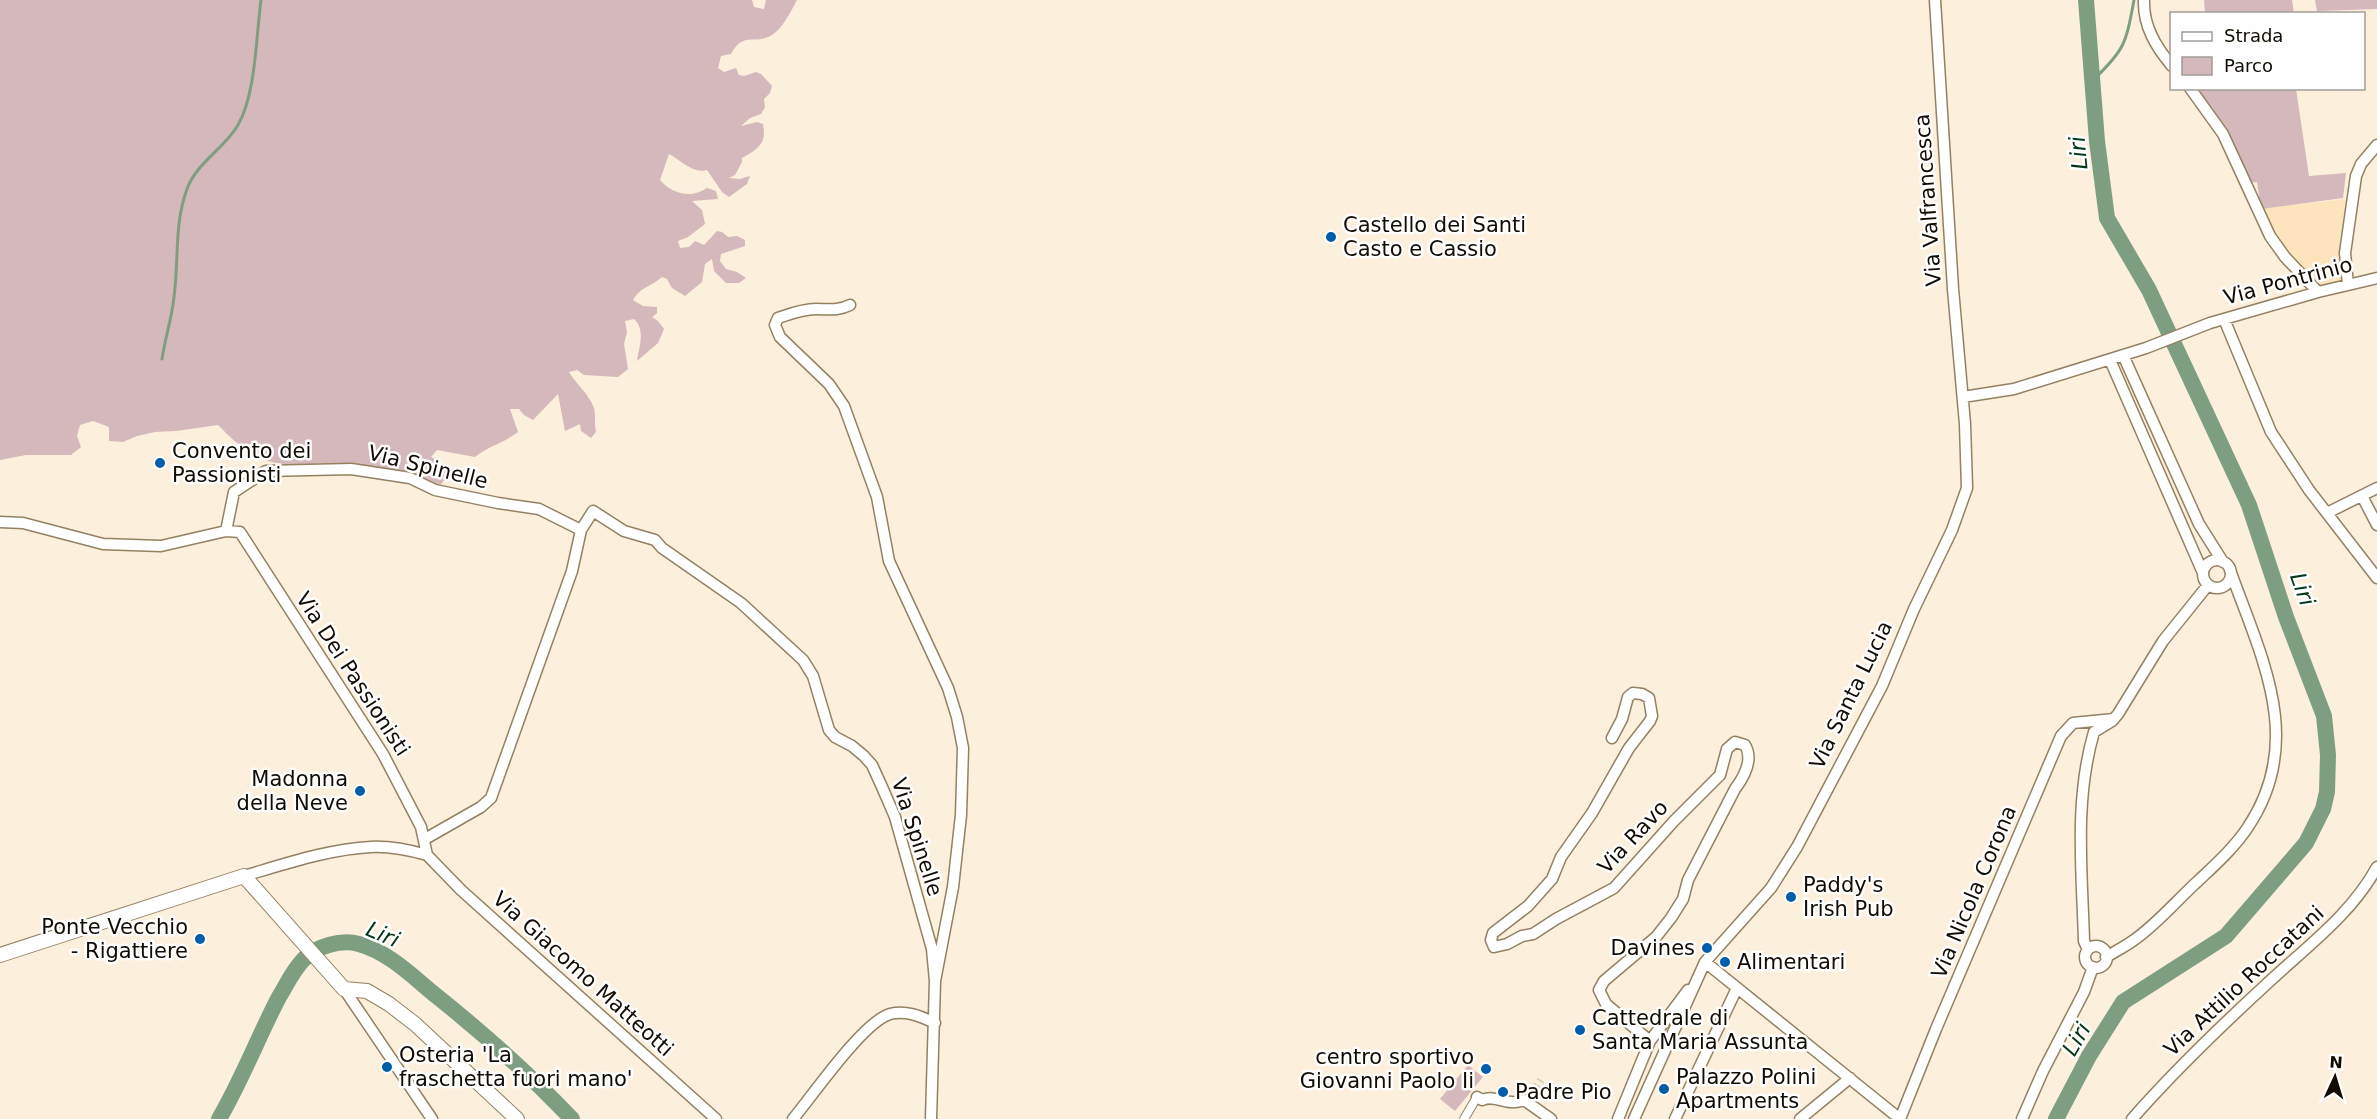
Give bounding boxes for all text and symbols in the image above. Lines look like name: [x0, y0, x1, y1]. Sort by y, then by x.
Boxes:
legend: [2170, 12, 2365, 90]
text: Strada: [2224, 25, 2283, 46]
text: Parco: [2224, 55, 2273, 76]
street label: Via Valfrancesca: [1910, 113, 1946, 287]
water label: Liri: [2065, 135, 2092, 171]
place label: Castello dei Santi Casto e Cassio: [1343, 213, 1526, 261]
marker: Castello dei Santi Casto e Cassio: [1324, 230, 1338, 244]
street label: Via Pontrinio: [2221, 252, 2355, 310]
place label: Convento dei Passionisti: [172, 439, 311, 487]
street label: Via Spinelle: [366, 441, 490, 493]
marker: Convento dei Passionisti: [153, 456, 167, 470]
water label: Liri: [2285, 569, 2320, 609]
street label: Via Dei Passionisti: [291, 588, 415, 760]
street label: Via Santa Lucia: [1805, 617, 1897, 773]
place label: Madonna della Neve: [237, 767, 348, 815]
street label: Via Spinelle: [887, 775, 947, 899]
marker: Madonna della Neve: [353, 784, 367, 798]
street label: Via Ravo: [1593, 795, 1673, 879]
street label: Via Nicola Corona: [1927, 802, 2021, 982]
place label: Paddy's Irish Pub: [1803, 873, 1894, 921]
street label: Via Giacomo Matteotti: [488, 887, 678, 1061]
marker: Paddy's Irish Pub: [1784, 890, 1798, 904]
street label: Via Attilio Roccatani: [2159, 901, 2329, 1061]
place label: Ponte Vecchio - Rigattiere: [41, 915, 188, 963]
water label: Liri: [362, 916, 403, 953]
marker: Ponte Vecchio - Rigattiere: [193, 932, 207, 946]
place label: Davines: [1611, 936, 1695, 960]
marker: Davines: [1700, 941, 1714, 955]
place label: Alimentari: [1737, 950, 1845, 974]
marker: Alimentari: [1718, 955, 1732, 969]
place label: Cattedrale di Santa Maria Assunta: [1592, 1006, 1808, 1054]
water label: Liri: [2057, 1018, 2096, 1060]
marker: Cattedrale di Santa Maria Assunta: [1573, 1023, 1587, 1037]
place label: Osteria 'La fraschetta fuori mano': [399, 1043, 633, 1091]
place label: centro sportivo Giovanni Paolo Ii: [1300, 1045, 1474, 1093]
north arrow: [2305, 1047, 2365, 1107]
text: N: [2329, 1053, 2343, 1072]
marker: Osteria 'La fraschetta fuori mano': [380, 1060, 394, 1074]
marker: centro sportivo Giovanni Paolo Ii: [1479, 1062, 1493, 1076]
place label: Palazzo Polini Apartments: [1676, 1065, 1816, 1113]
place label: Padre Pio: [1515, 1080, 1612, 1104]
marker: Palazzo Polini Apartments: [1657, 1082, 1671, 1096]
marker: Padre Pio: [1496, 1085, 1510, 1099]

